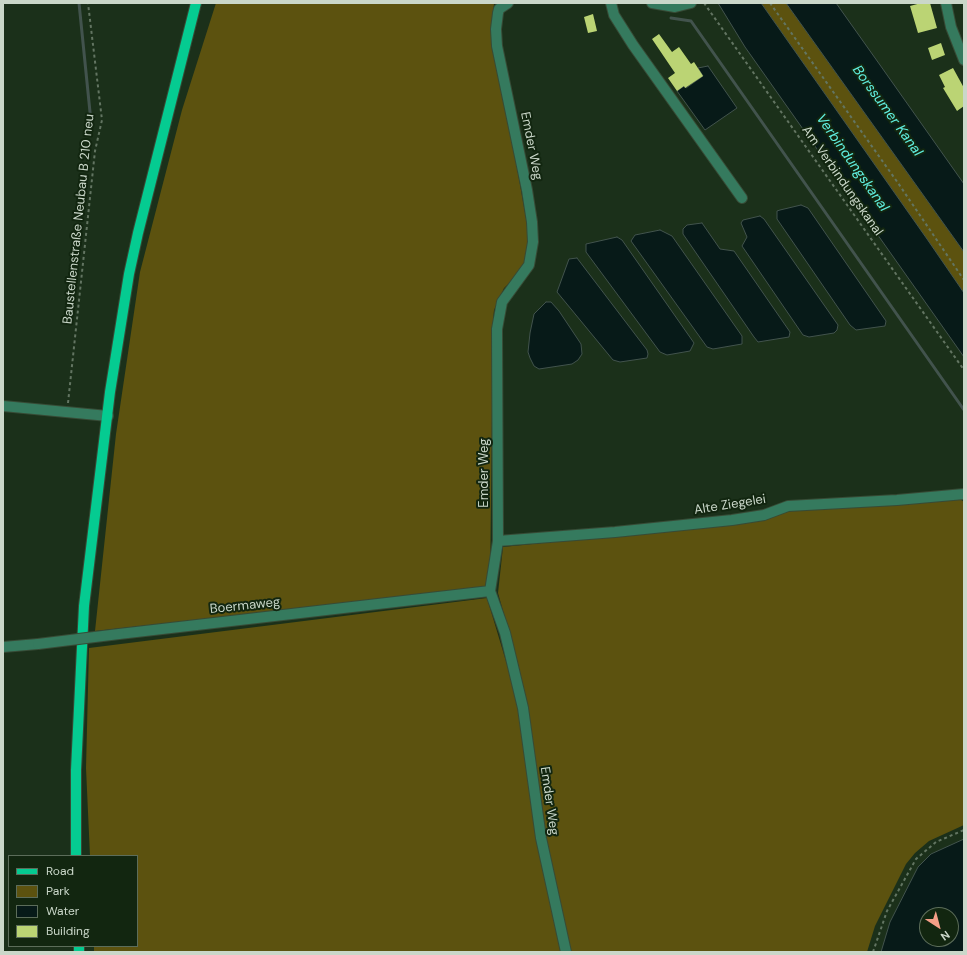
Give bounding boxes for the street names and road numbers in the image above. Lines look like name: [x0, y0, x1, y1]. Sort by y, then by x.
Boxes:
street label: Emder Weg: [517, 111, 545, 181]
street label: Baustellenstraße Neubau B 210 neu: [60, 113, 98, 325]
street label: Am Verbindungskanal: [798, 123, 886, 239]
street label: Emder Weg: [477, 438, 493, 508]
street label: Alte Ziegelei: [693, 492, 767, 518]
street label: Boermaweg: [209, 595, 281, 617]
street label: Emder Weg: [536, 766, 562, 836]

